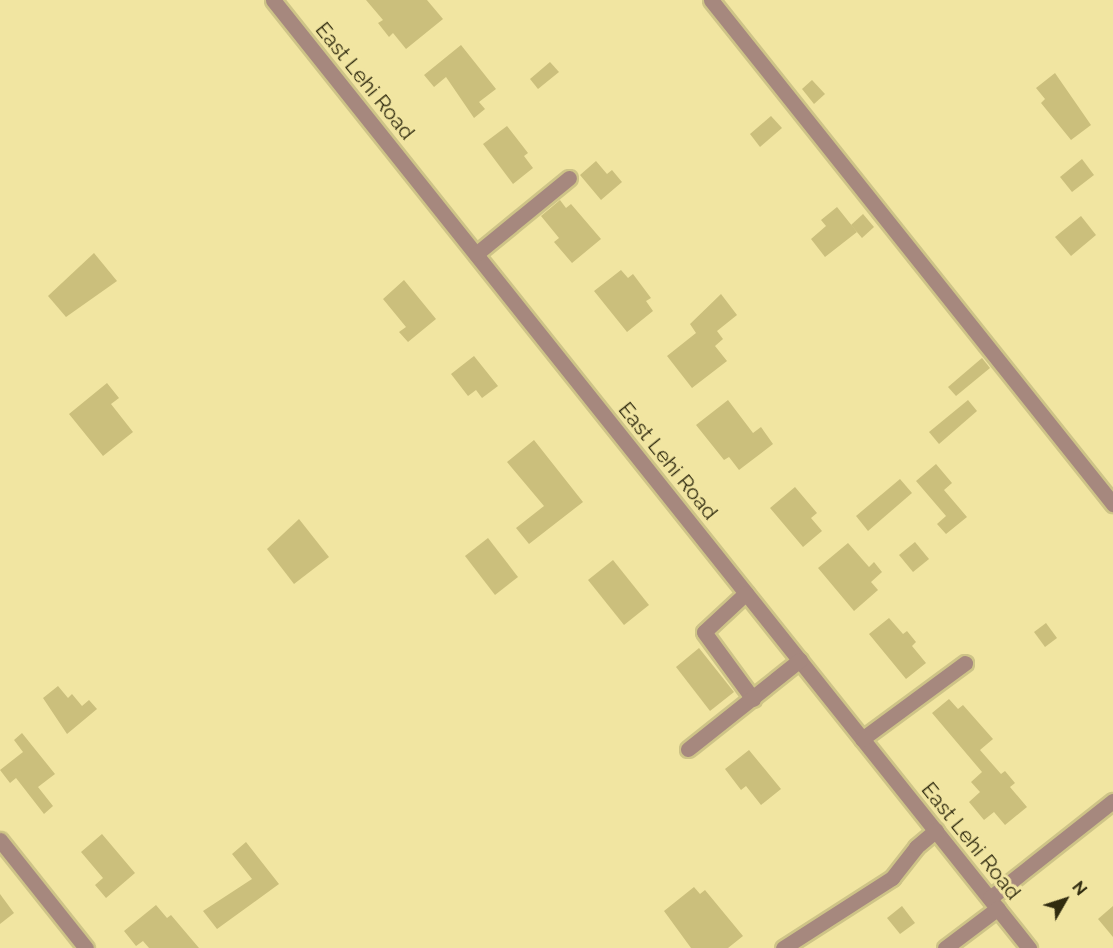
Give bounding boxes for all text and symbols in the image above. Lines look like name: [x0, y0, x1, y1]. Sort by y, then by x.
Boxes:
street label: East Lehi Road: [310, 17, 420, 145]
street label: East Lehi Road: [613, 397, 723, 525]
street label: East Lehi Road: [916, 777, 1026, 905]
north arrow: [1035, 870, 1095, 930]
text: N: [1068, 878, 1091, 899]

